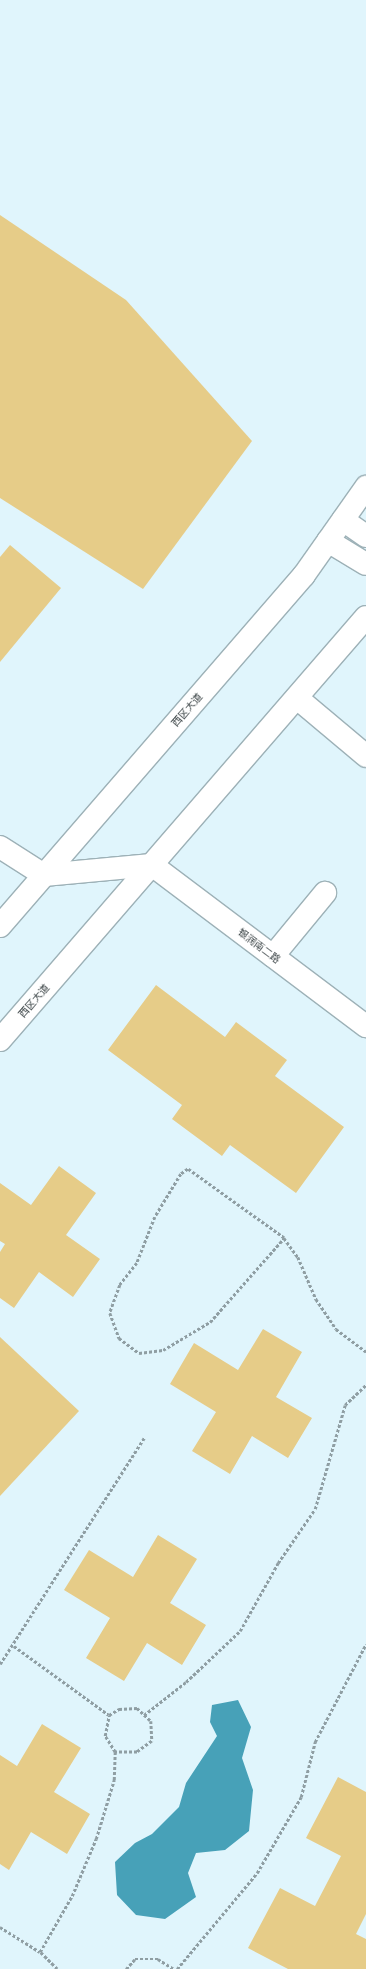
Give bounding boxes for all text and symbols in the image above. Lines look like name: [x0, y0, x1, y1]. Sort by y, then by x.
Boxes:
street label: 西区大道: [169, 691, 205, 729]
street label: 银润南二路: [235, 926, 283, 966]
street label: 西区大道: [16, 982, 52, 1020]

